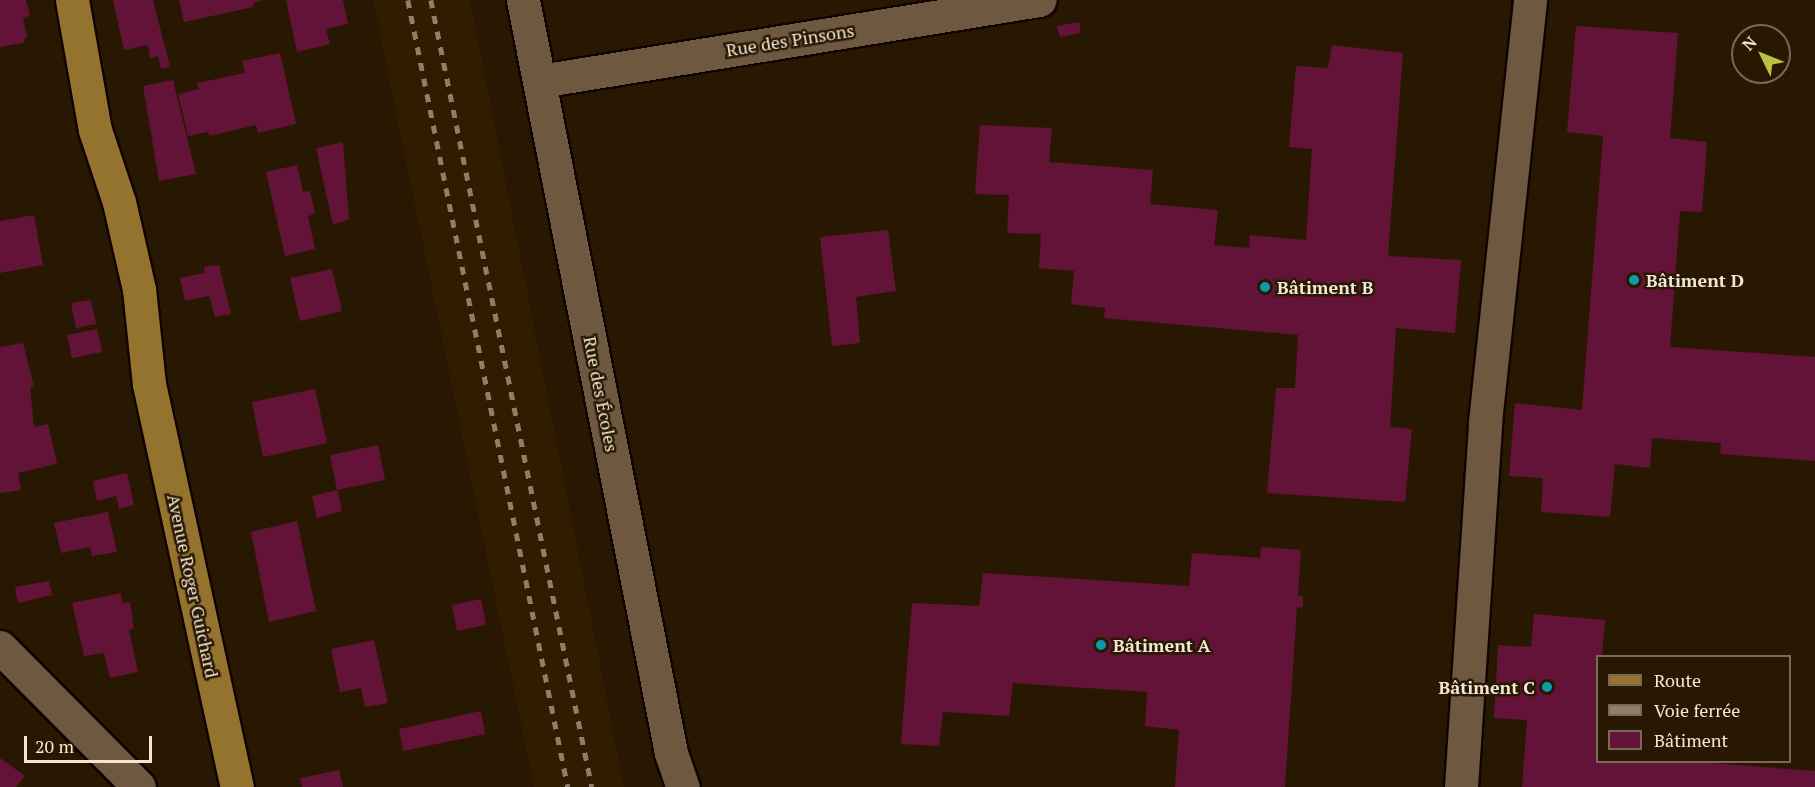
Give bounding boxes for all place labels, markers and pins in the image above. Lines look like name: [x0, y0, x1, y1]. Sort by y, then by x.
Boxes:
place label: Bâtiment D: [1646, 269, 1744, 291]
marker: Bâtiment D: [1627, 273, 1641, 287]
place label: Bâtiment B: [1277, 276, 1373, 298]
marker: Bâtiment B: [1258, 280, 1272, 294]
place label: Bâtiment A: [1113, 634, 1211, 656]
marker: Bâtiment A: [1094, 638, 1108, 652]
place label: Bâtiment C: [1438, 676, 1535, 698]
marker: Bâtiment C: [1540, 680, 1554, 694]

